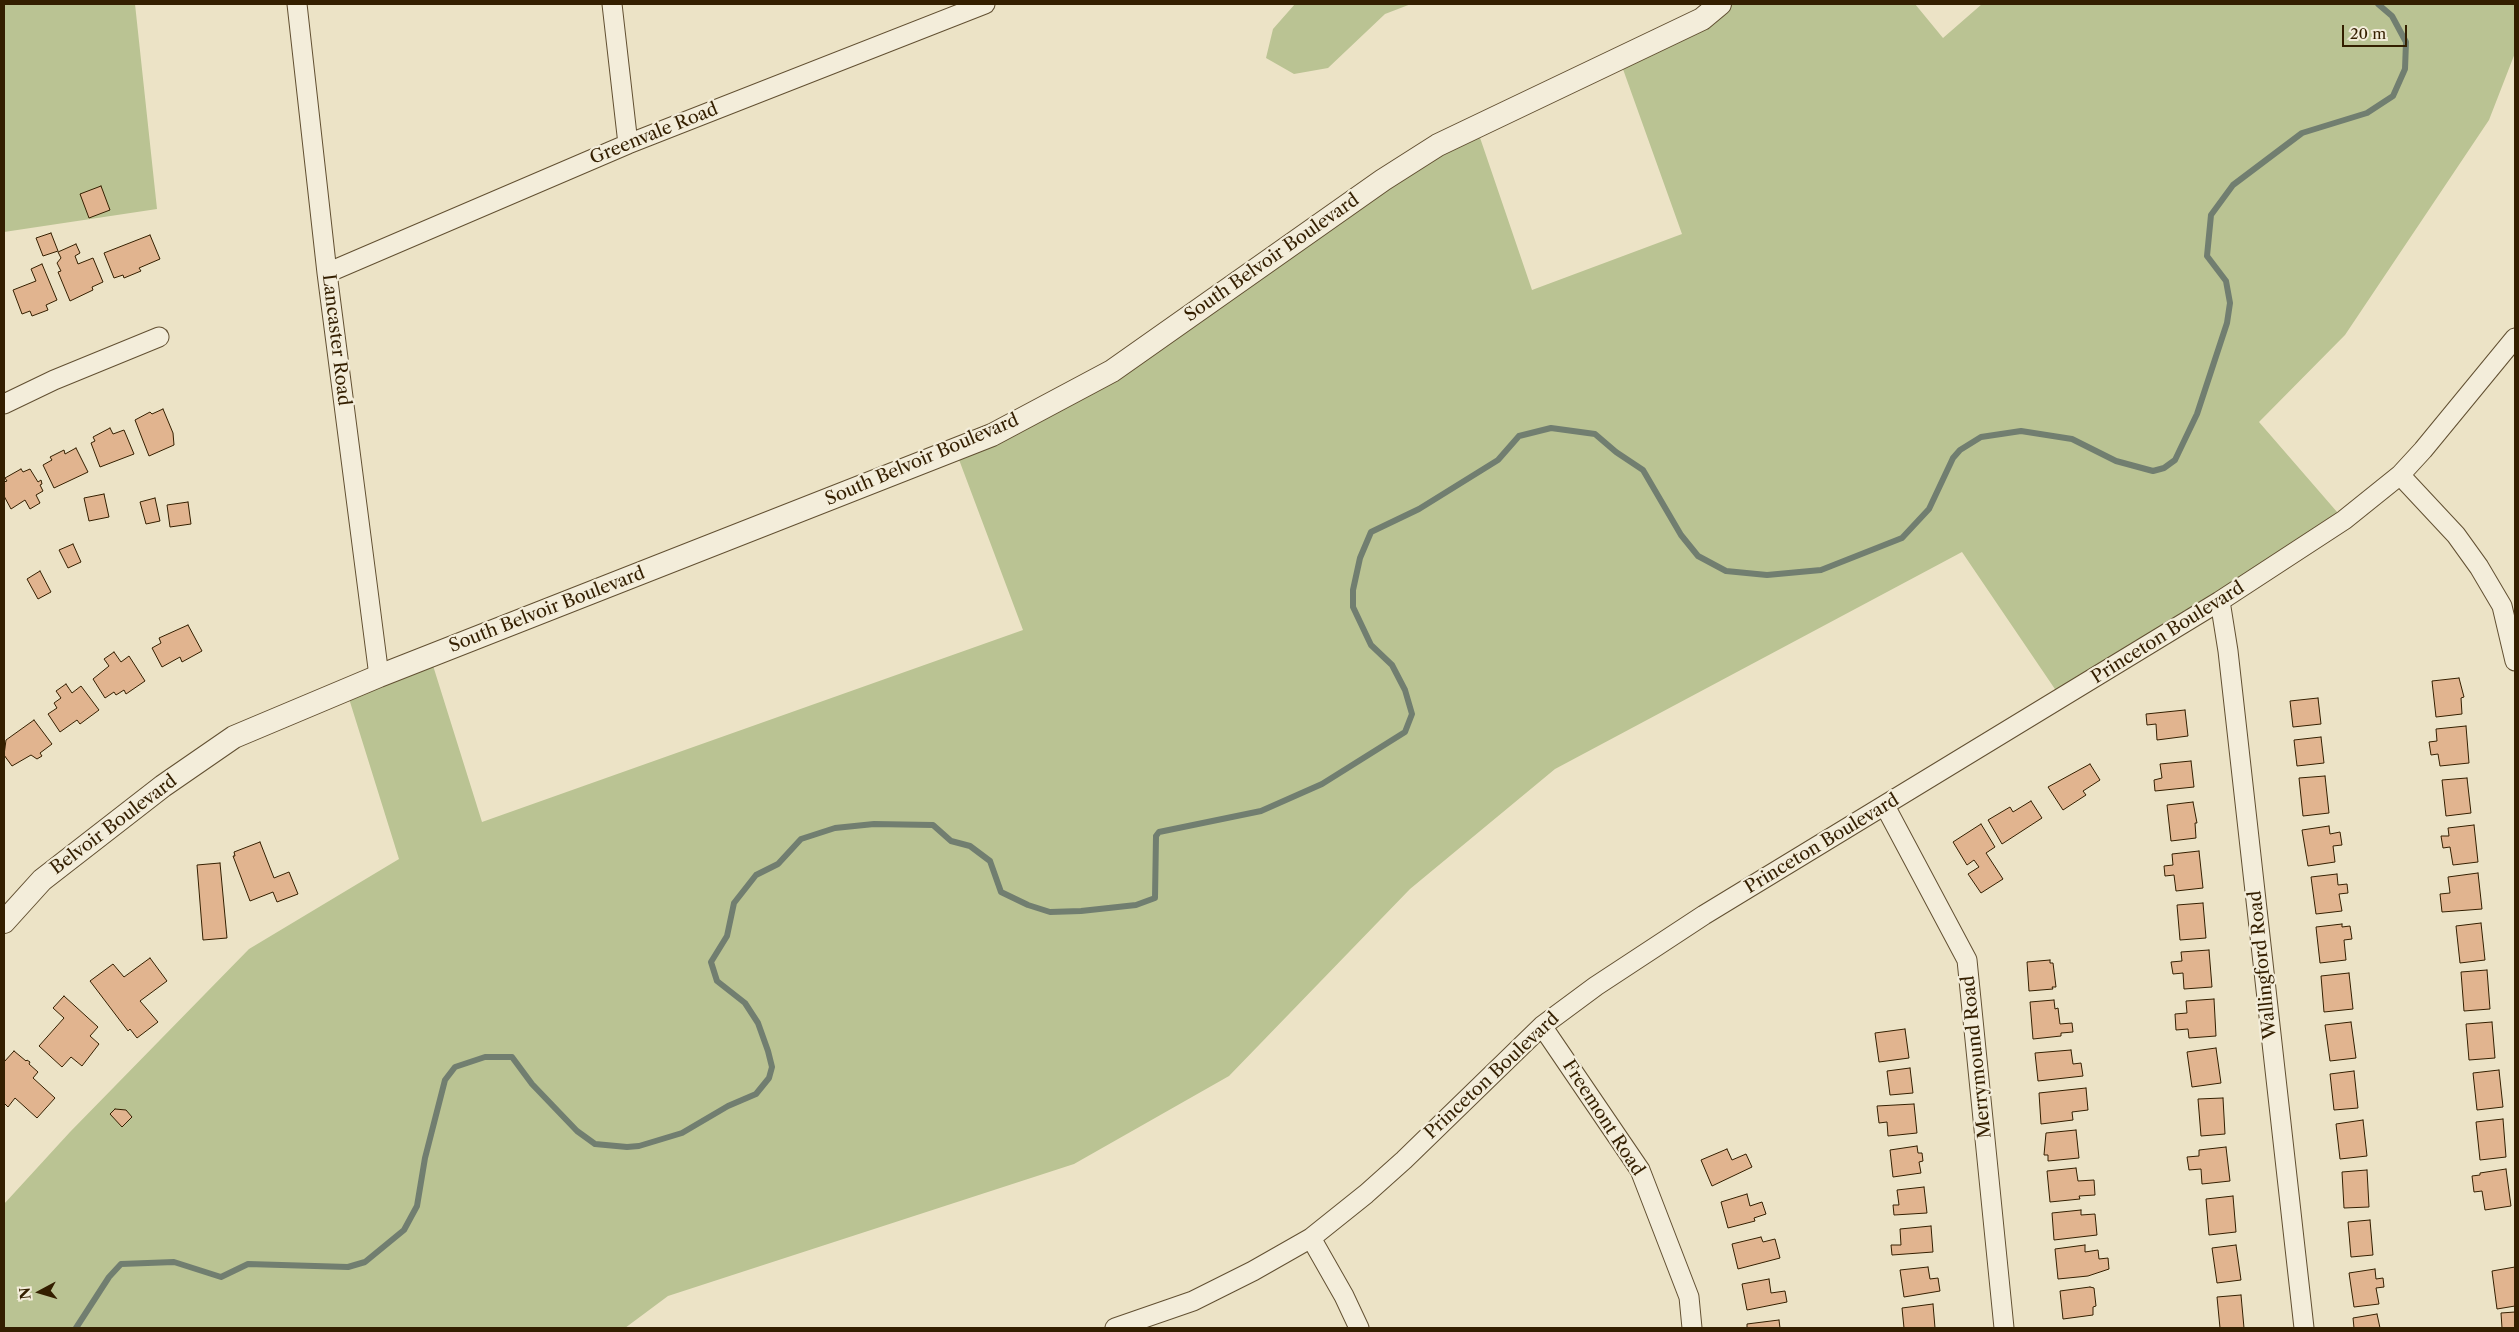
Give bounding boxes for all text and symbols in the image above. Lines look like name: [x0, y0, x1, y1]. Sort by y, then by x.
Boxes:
scale bar: [2344, 15, 2409, 47]
text: 20 m: [2350, 24, 2386, 43]
street label: Greenvale Road: [587, 98, 721, 170]
street label: South Belvoir Boulevard: [1181, 189, 1363, 327]
street label: Lancaster Road: [317, 273, 355, 407]
street label: South Belvoir Boulevard: [822, 409, 1022, 511]
street label: South Belvoir Boulevard: [446, 563, 648, 657]
street label: Princeton Boulevard: [2088, 577, 2248, 689]
street label: Belvoir Boulevard: [46, 770, 182, 880]
street label: Princeton Boulevard: [1741, 789, 1903, 899]
street label: Wallingford Road: [2244, 890, 2282, 1040]
street label: Merrymound Road: [1958, 975, 1996, 1139]
street label: Princeton Boulevard: [1420, 1008, 1564, 1144]
street label: Freemont Road: [1557, 1056, 1649, 1180]
north arrow: [15, 1267, 65, 1317]
text: N: [15, 1287, 35, 1301]

